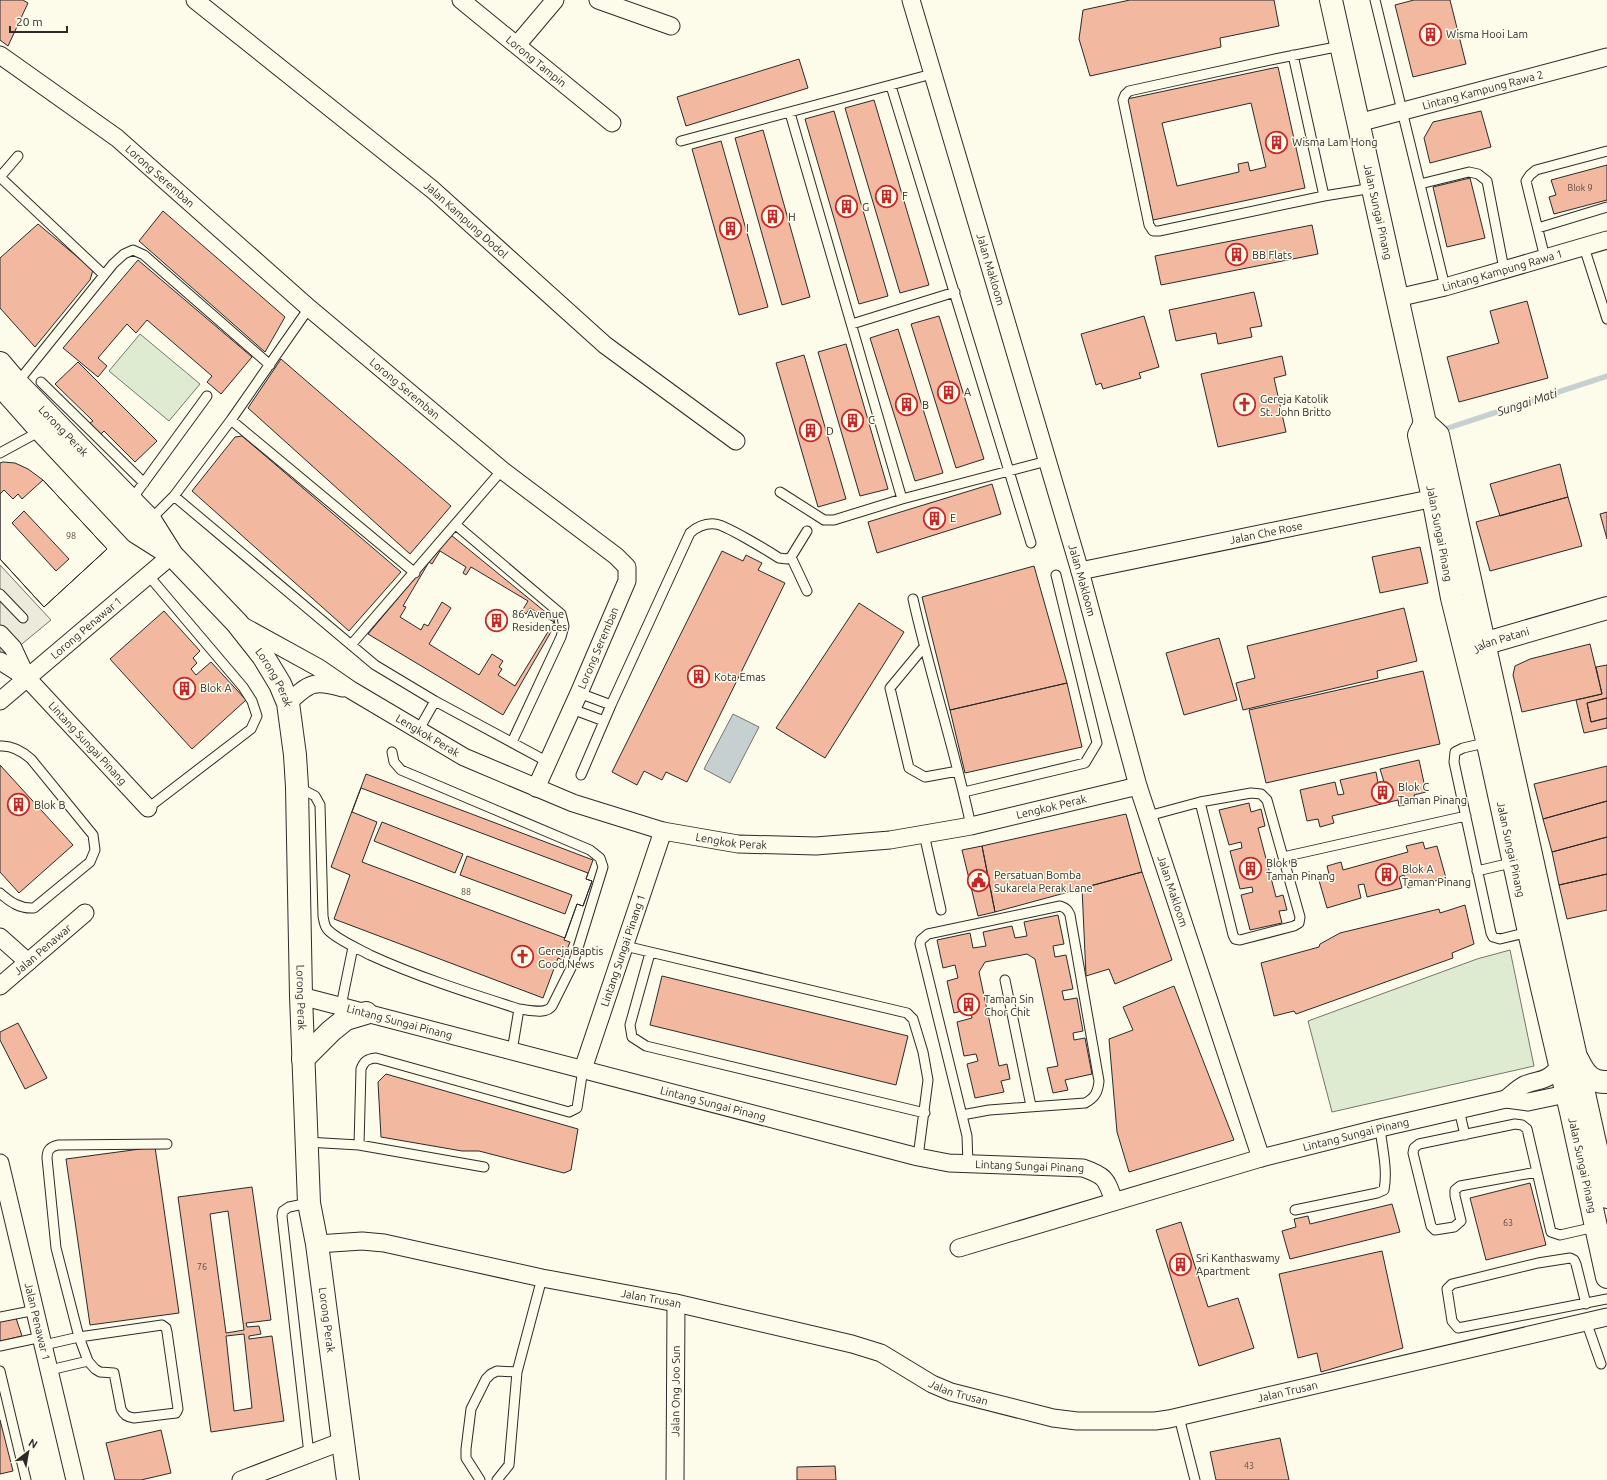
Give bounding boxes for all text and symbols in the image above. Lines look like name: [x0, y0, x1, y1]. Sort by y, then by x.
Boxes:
scale bar: [10, 8, 67, 34]
text: 20 m: [16, 15, 43, 28]
building icon: Wisma Hooi Lam: [1418, 21, 1444, 47]
place label: Wisma Hooi Lam: [1446, 28, 1528, 40]
street label: Lorong Tampin: [504, 33, 569, 89]
street label: Lintang Kampung Rawa 2: [1421, 68, 1545, 112]
building icon: Wisma Lam Hong: [1264, 129, 1290, 155]
place label: Wisma Lam Hong: [1292, 136, 1378, 148]
street label: Lorong Seremban: [123, 143, 197, 210]
street label: Jalan Sungai Pinang: [1362, 163, 1395, 261]
street label: Jalan Kampung Dodol: [422, 179, 510, 260]
building icon: F: [874, 183, 900, 209]
house number: Blok 9: [1567, 183, 1593, 193]
place label: F: [902, 190, 908, 202]
building icon: G: [833, 194, 859, 220]
place label: G: [862, 201, 869, 213]
building icon: H: [760, 204, 786, 230]
place label: H: [788, 211, 796, 223]
building icon: I: [717, 215, 743, 241]
place label: I: [746, 222, 749, 234]
street label: Jalan Makloom: [974, 232, 1007, 307]
building icon: BB Flats: [1223, 242, 1249, 268]
street label: Lintang Kampung Rawa 1: [1441, 247, 1564, 294]
place label: BB Flats: [1252, 249, 1292, 261]
street label: Lorong Seremban: [367, 356, 442, 421]
building icon: A: [935, 379, 961, 405]
place label: A: [964, 386, 972, 398]
water label: Sungai Mati: [1494, 386, 1560, 418]
building icon: B: [894, 392, 920, 418]
church icon: Gereja Katolik St. John Britto: [1231, 392, 1257, 418]
place label: Gereja Katolik St. John Britto: [1260, 393, 1331, 418]
place label: B: [922, 399, 929, 411]
street label: Lorong Perak: [36, 403, 91, 459]
building icon: C: [840, 407, 866, 433]
place label: C: [868, 414, 875, 426]
building icon: D: [798, 418, 824, 444]
place label: D: [826, 425, 834, 437]
street label: Jalan Sungai Pinang: [1424, 484, 1455, 583]
building icon: E: [922, 505, 948, 531]
place label: E: [950, 512, 956, 524]
street label: Jalan Che Rose: [1229, 519, 1304, 546]
house number: 98: [66, 531, 76, 541]
street label: Jalan Makloom: [1066, 543, 1098, 618]
street label: Lorong Penawar 1: [48, 594, 124, 661]
street label: Lorong Seremban: [575, 605, 621, 691]
building icon: 86 Avenue Residences: [484, 607, 510, 633]
place label: 86 Avenue Residences: [512, 608, 567, 633]
street label: Jalan Patani: [1470, 625, 1531, 656]
street label: Lorong Perak: [253, 646, 295, 708]
building icon: Kota Emas: [686, 664, 712, 690]
place label: Kota Emas: [714, 671, 766, 683]
building icon: Blok A: [172, 675, 198, 701]
place label: Blok A: [200, 682, 232, 694]
street label: Lintang Sungai Pinang: [46, 699, 129, 787]
street label: Lengkok Perak: [394, 712, 462, 759]
building icon: Blok C Taman Pinang: [1370, 780, 1396, 806]
place label: Blok C Taman Pinang: [1398, 781, 1467, 806]
building icon: Blok B: [5, 792, 31, 818]
street label: Lengkok Perak: [1015, 792, 1088, 821]
place label: Blok B: [34, 799, 65, 811]
street label: Jalan Sungai Pinang: [1495, 800, 1527, 898]
street label: Lengkok Perak: [695, 831, 768, 851]
street label: Jalan Makloom: [1155, 854, 1190, 928]
building icon: Blok B Taman Pinang: [1238, 856, 1264, 882]
place label: Blok B Taman Pinang: [1266, 857, 1335, 882]
building icon: Blok A Taman Pinang: [1373, 862, 1399, 888]
place label: Blok A Taman Pinang: [1402, 863, 1471, 888]
public building icon: Persatuan Bomba Sukarela Perak Lane: [966, 868, 992, 894]
place label: Persatuan Bomba Sukarela Perak Lane: [994, 869, 1092, 894]
house number: 88: [461, 887, 471, 897]
street label: Lintang Sungai Pinang 1: [598, 893, 647, 1008]
street label: Jalan Penawar: [12, 921, 74, 977]
church icon: Gereja Baptis Good News: [509, 944, 535, 970]
place label: Gereja Baptis Good News: [538, 945, 604, 970]
street label: Lorong Perak: [294, 965, 308, 1031]
building icon: Taman Sin Chor Chit: [956, 992, 982, 1018]
place label: Taman Sin Chor Chit: [984, 993, 1034, 1018]
street label: Lintang Sungai Pinang: [345, 1002, 454, 1041]
street label: Lintang Sungai Pinang: [659, 1084, 767, 1123]
street label: Lintang Sungai Pinang: [1302, 1115, 1410, 1153]
street label: Jalan Sungai Pinang: [1566, 1116, 1599, 1214]
street label: Lintang Sungai Pinang: [975, 1158, 1084, 1174]
house number: 63: [1503, 1218, 1513, 1228]
building icon: Sri Kanthaswamy Apartment: [1168, 1251, 1194, 1277]
place label: Sri Kanthaswamy Apartment: [1196, 1252, 1280, 1277]
house number: 76: [197, 1262, 207, 1272]
street label: Jalan Penawar 1: [22, 1281, 53, 1362]
street label: Lorong Perak: [317, 1287, 337, 1354]
street label: Jalan Trusan: [620, 1287, 683, 1310]
street label: Jalan Ong Joo Sun: [669, 1345, 682, 1437]
street label: Jalan Trusan: [927, 1377, 989, 1407]
street label: Jalan Trusan: [1256, 1379, 1319, 1404]
north arrow: [8, 1432, 48, 1472]
text: N: [27, 1436, 40, 1451]
house number: 43: [1244, 1461, 1254, 1471]

